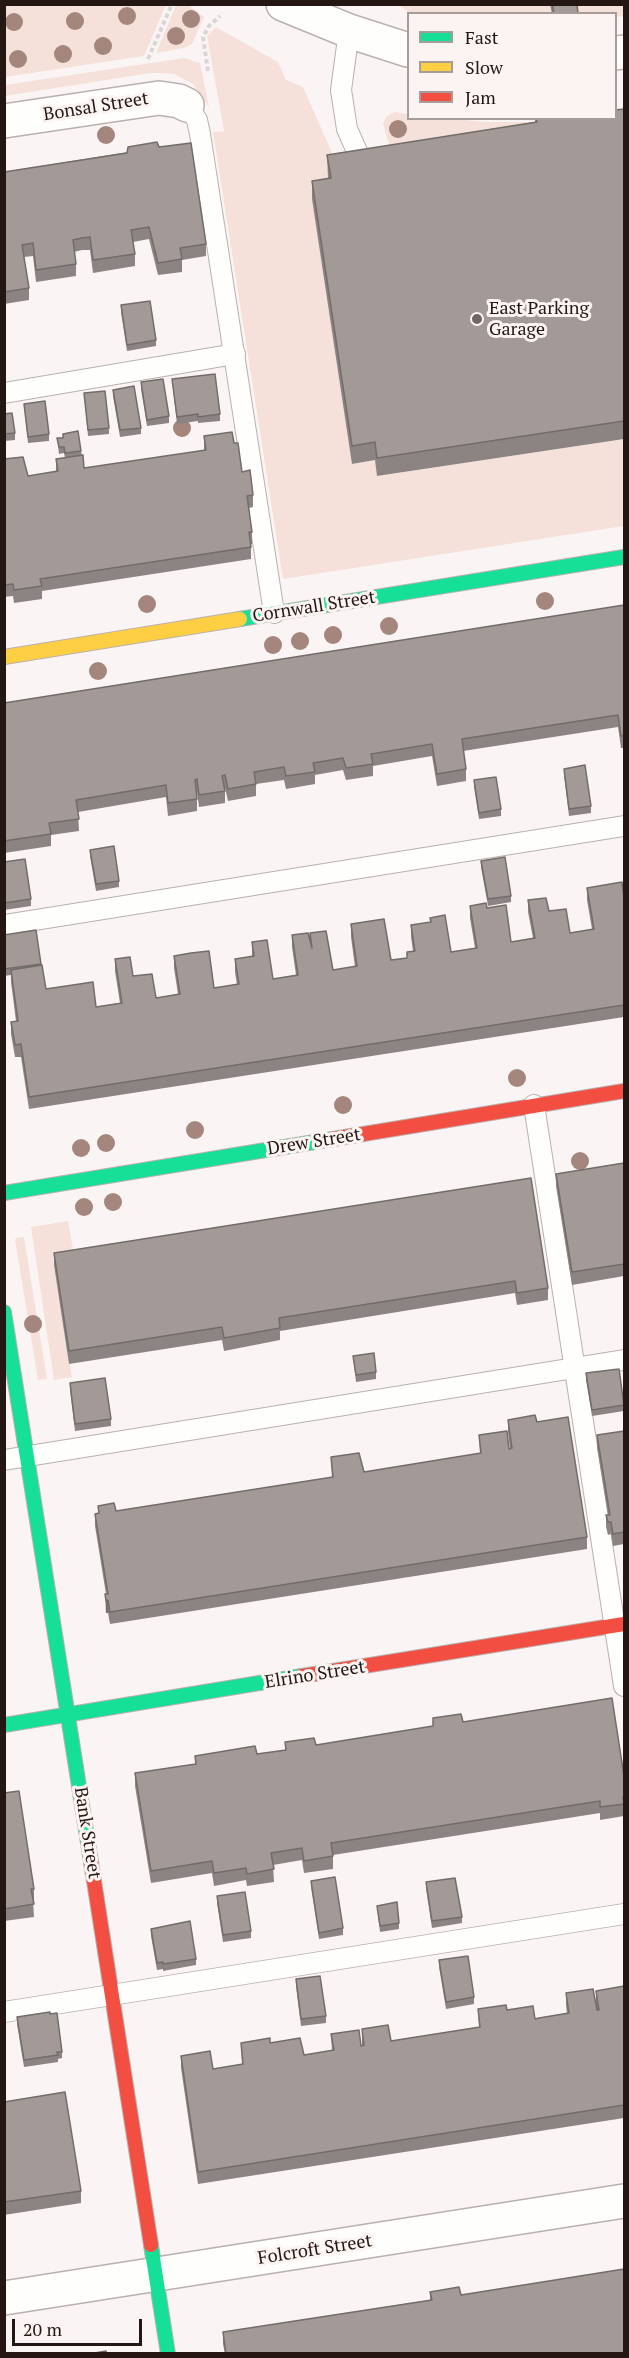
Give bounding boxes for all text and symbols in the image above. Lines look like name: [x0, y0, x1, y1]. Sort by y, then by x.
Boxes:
legend: [407, 12, 617, 120]
text: Fast: [465, 25, 498, 49]
text: Slow: [465, 55, 503, 79]
text: Jam: [465, 85, 496, 109]
street label: Bonsal Street: [42, 88, 150, 126]
place label: East Parking Garage: [489, 298, 589, 340]
marker: East Parking Garage: [470, 312, 484, 326]
street label: Cornwall Street: [251, 587, 377, 627]
street label: Drew Street: [266, 1124, 362, 1160]
street label: Elrino Street: [263, 1656, 367, 1694]
street label: Bank Street: [69, 1786, 105, 1880]
street label: Folcroft Street: [256, 2230, 374, 2270]
scale bar: [15, 2307, 146, 2345]
text: 20 m: [23, 2317, 62, 2341]

